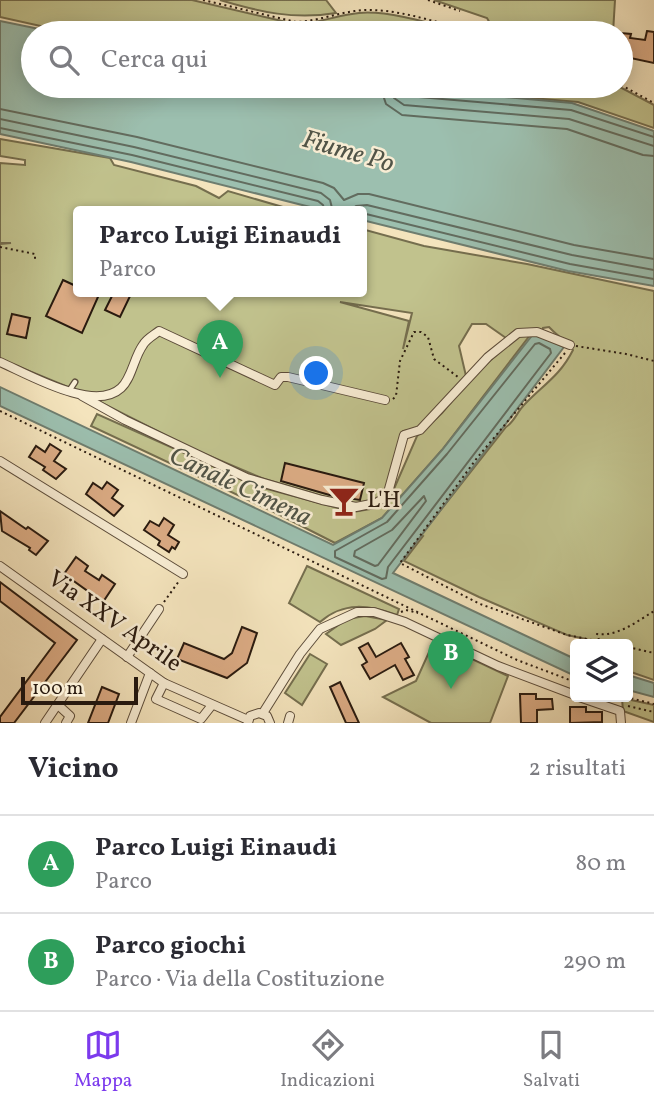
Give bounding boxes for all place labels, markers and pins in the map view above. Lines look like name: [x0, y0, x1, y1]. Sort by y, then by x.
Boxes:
pin: A: [197, 320, 243, 378]
bar icon: L'H: [327, 484, 361, 518]
place label: L'H: [367, 484, 401, 518]
pin: B: [428, 631, 474, 689]

